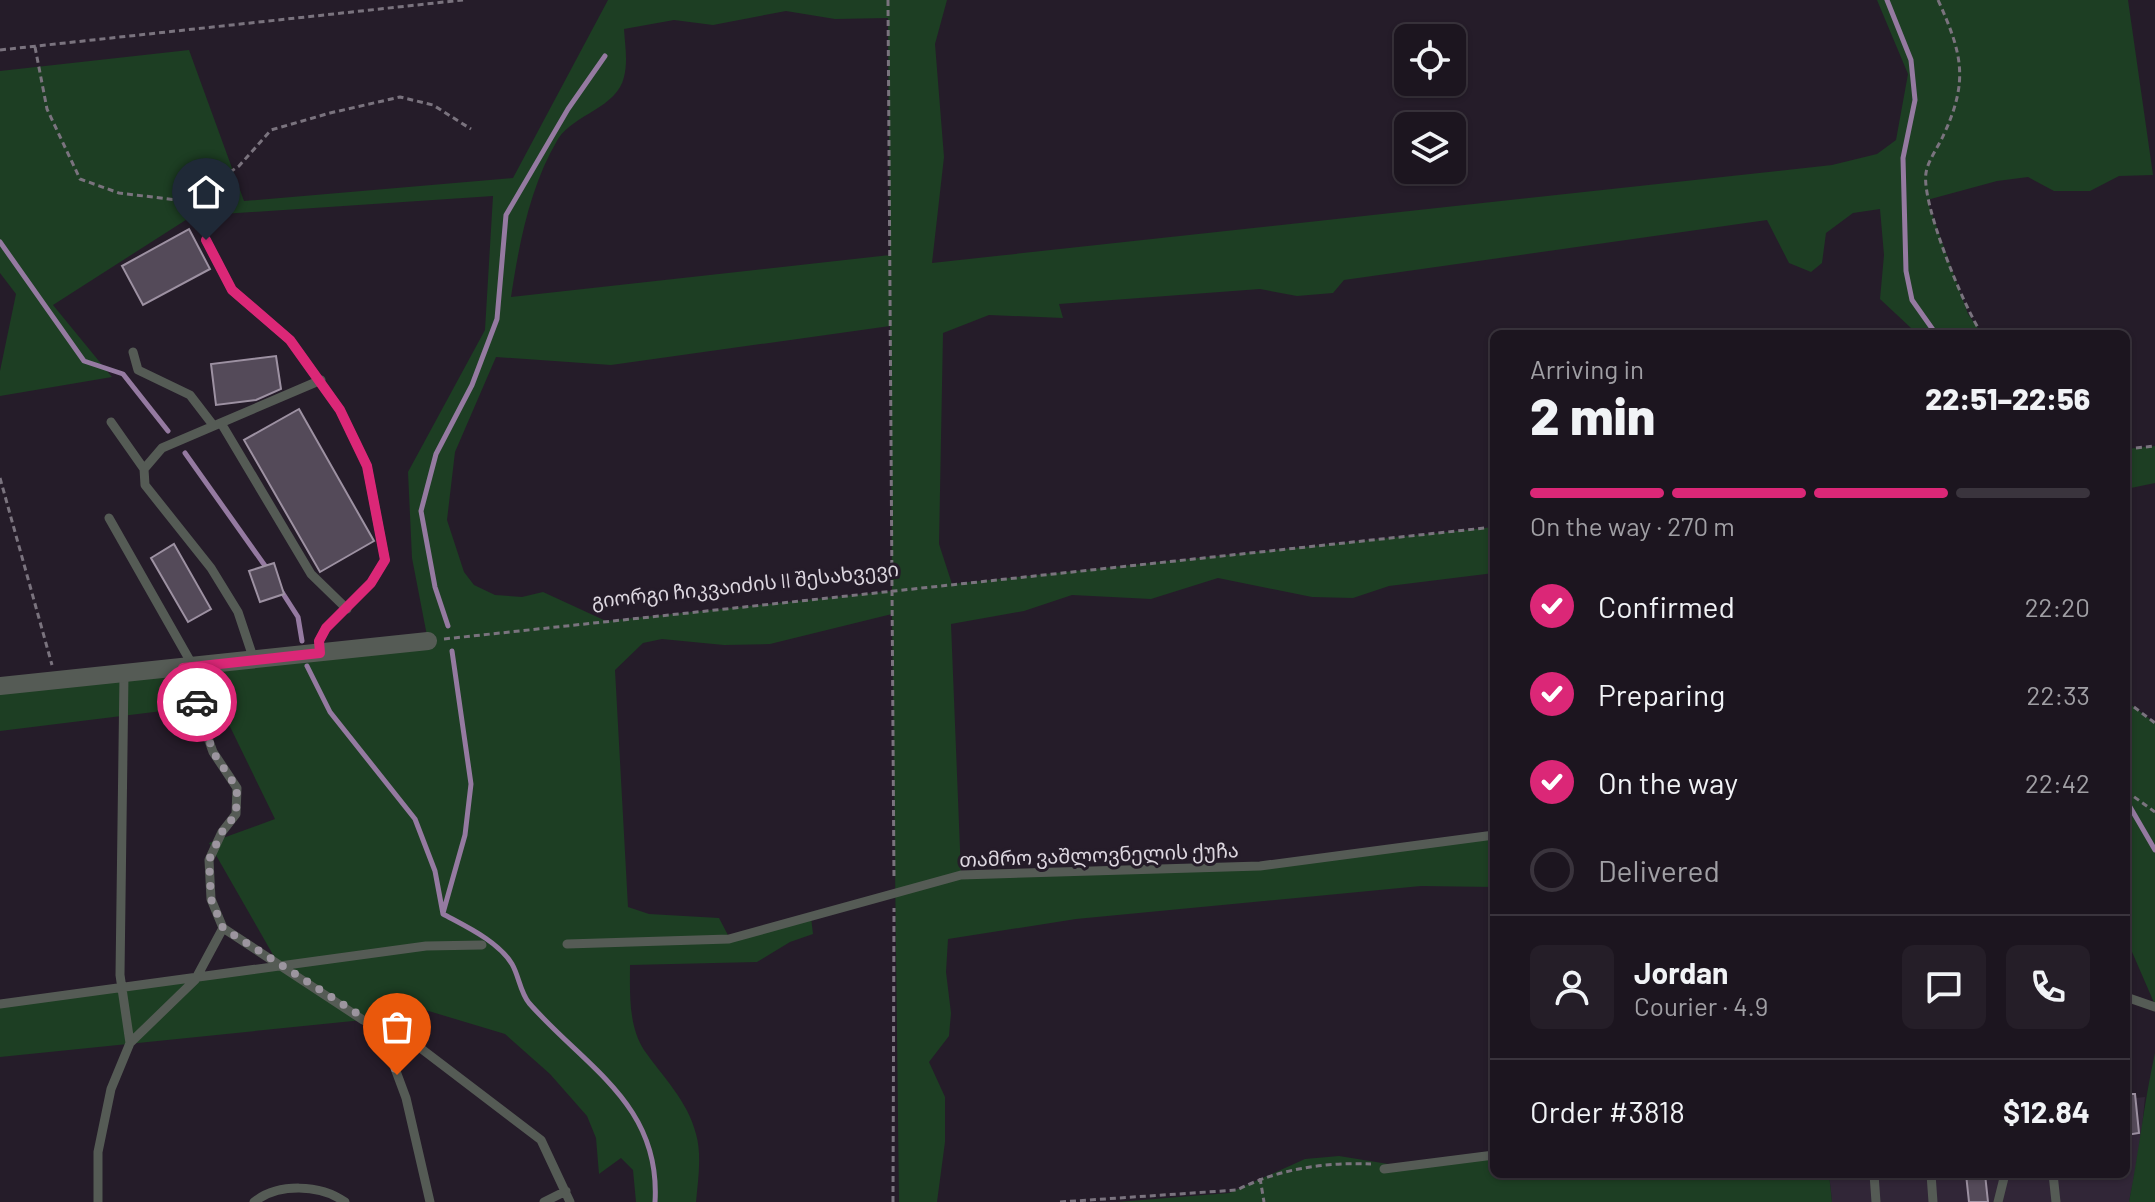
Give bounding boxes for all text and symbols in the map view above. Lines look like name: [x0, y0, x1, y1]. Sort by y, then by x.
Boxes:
map controls: [1394, 24, 1466, 184]
button: locate: [1394, 24, 1466, 96]
button: layers: [1394, 112, 1466, 184]
pin: [172, 158, 240, 240]
icon: home: [184, 170, 228, 214]
text: Arriving in: [1530, 353, 1644, 384]
text: 22:51–22:56: [1925, 380, 2090, 416]
text: 2 min: [1530, 383, 1655, 445]
text: On the way · 270 m: [1530, 510, 1735, 541]
street label: გიორგი ჩიკვაიძის II შესახვევი: [590, 556, 900, 613]
icon: check: [1530, 584, 1574, 628]
text: Confirmed: [1598, 588, 1735, 624]
text: 22:20: [2025, 591, 2090, 622]
courier: [157, 662, 237, 742]
icon: check: [1530, 672, 1574, 716]
text: Preparing: [1598, 676, 1725, 712]
text: 22:33: [2027, 679, 2090, 710]
icon: car: [175, 680, 219, 724]
icon: check: [1530, 760, 1574, 804]
text: On the way: [1598, 764, 1738, 800]
text: 22:42: [2025, 767, 2090, 798]
street label: თამრო ვაშლოვნელის ქუჩა: [959, 837, 1239, 873]
text: Delivered: [1598, 852, 1720, 888]
button: person: [1530, 945, 1614, 1029]
button: chat: [1902, 945, 1986, 1029]
button: phone: [2006, 945, 2090, 1029]
text: Jordan: [1634, 954, 1729, 990]
text: Courier · 4.9: [1634, 990, 1768, 1021]
pin: [363, 993, 431, 1075]
icon: bag: [375, 1005, 419, 1049]
text: Order #3818: [1530, 1093, 1685, 1129]
text: $12.84: [2003, 1093, 2090, 1129]

